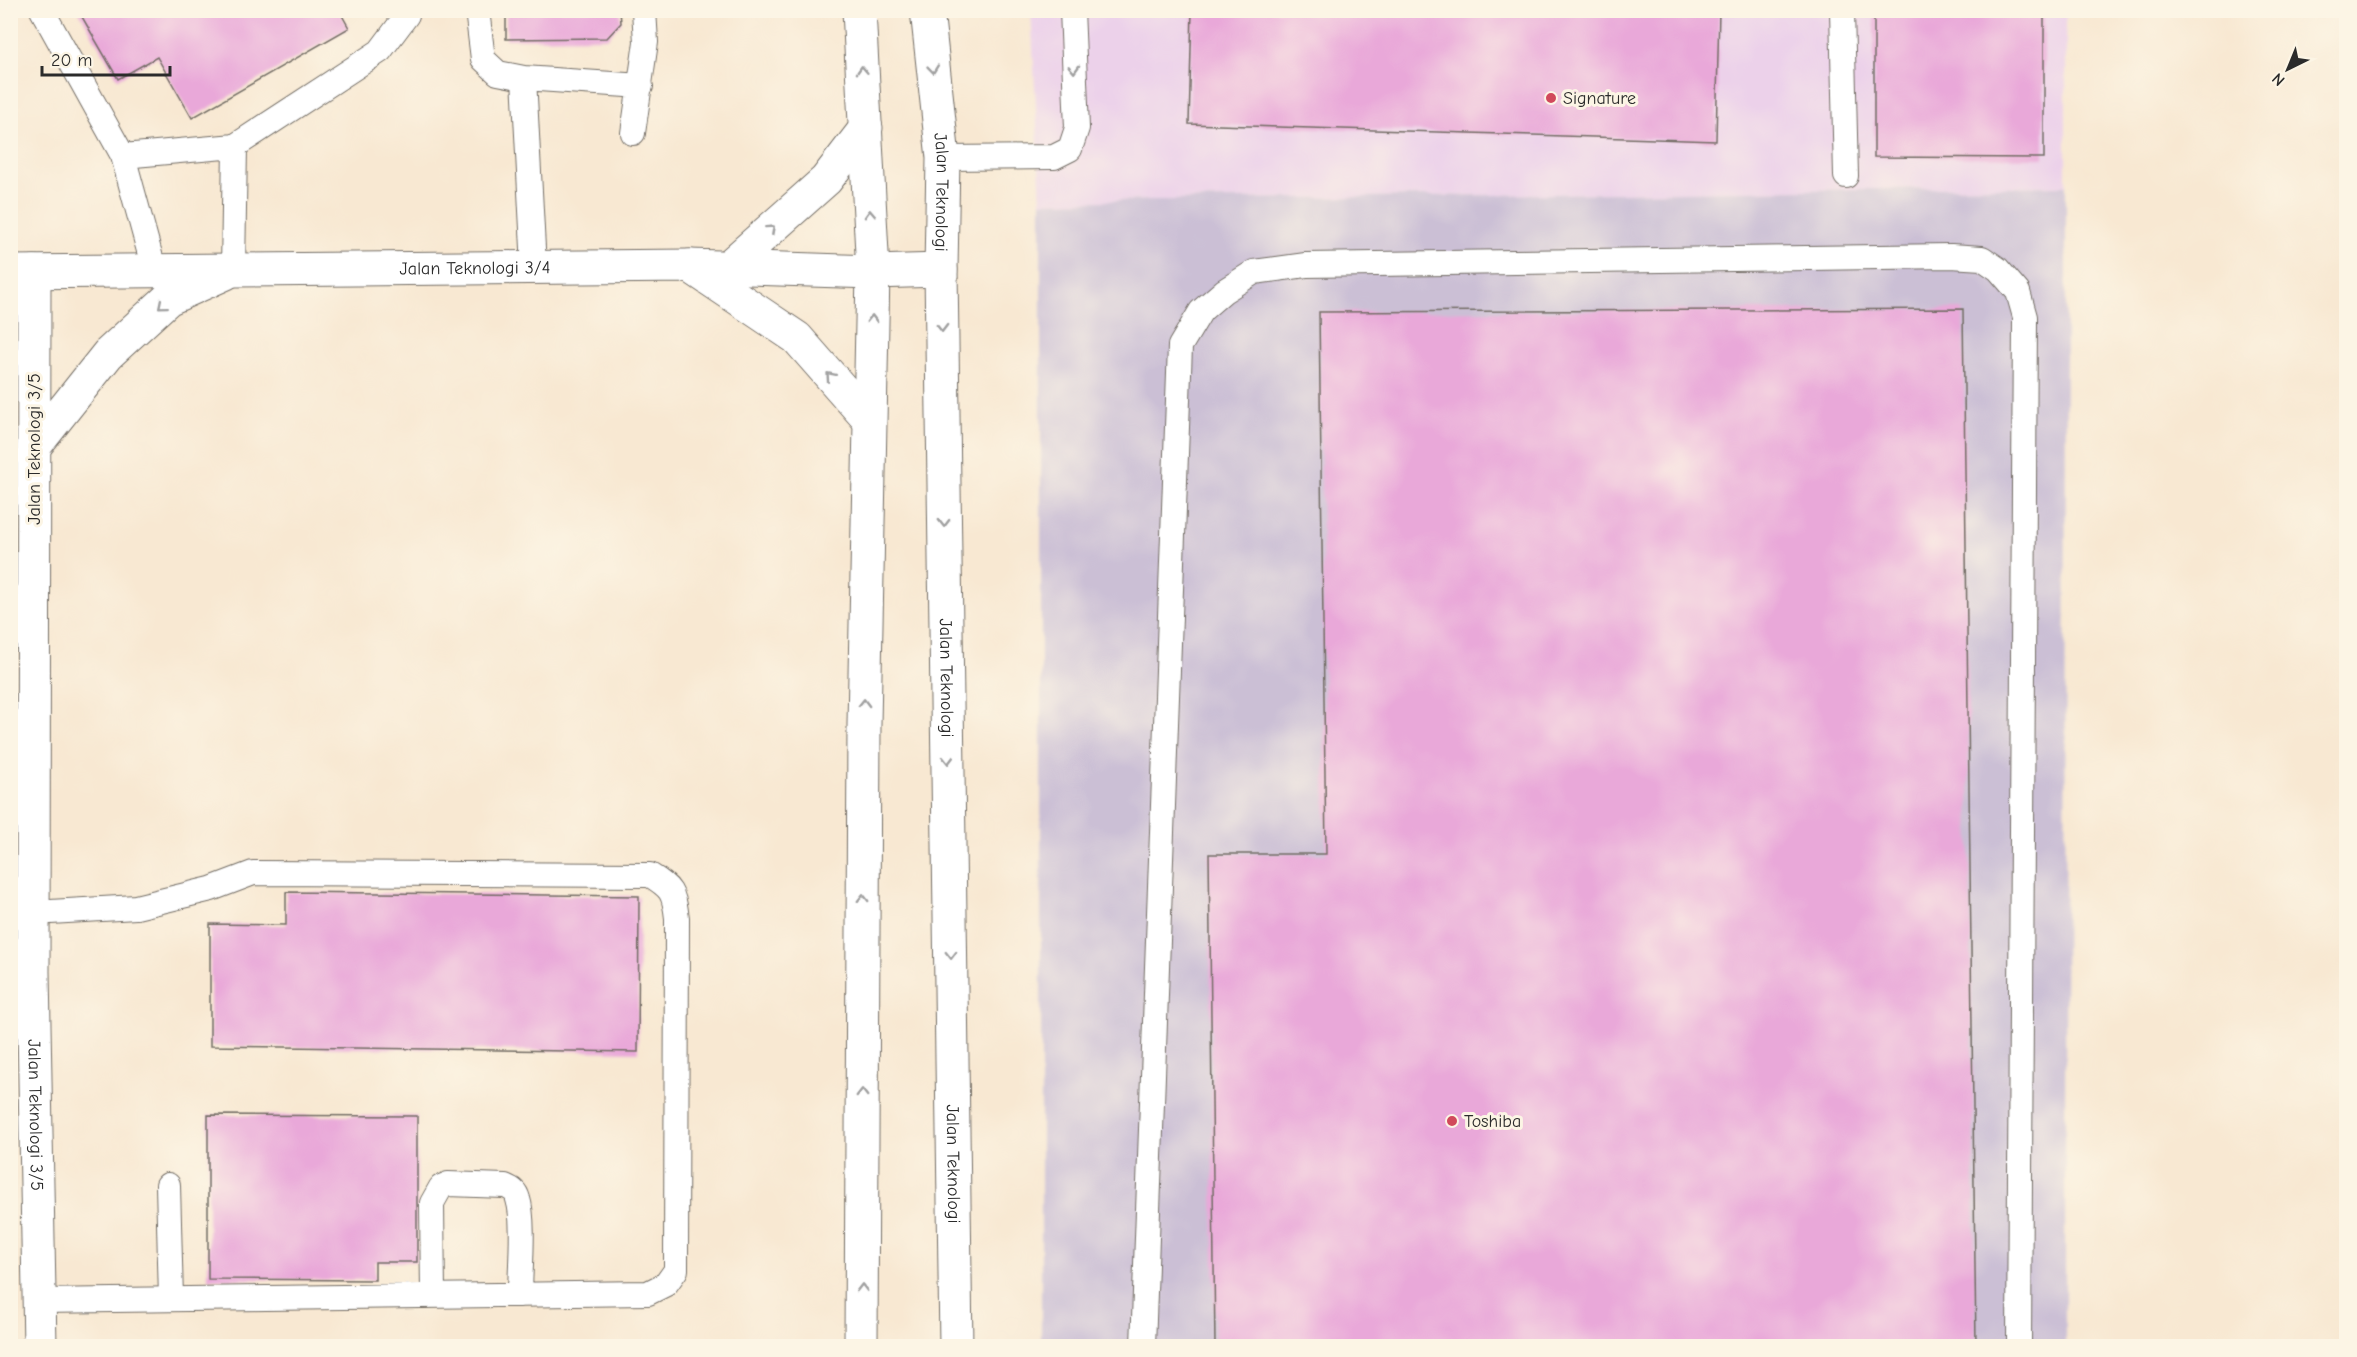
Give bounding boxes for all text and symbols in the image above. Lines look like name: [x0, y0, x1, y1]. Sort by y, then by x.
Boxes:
scale bar: [42, 39, 170, 77]
north arrow: [2258, 39, 2318, 99]
text: 20 m: [51, 50, 92, 71]
one-way arrow: [926, 64, 939, 73]
one-way arrow: [1068, 64, 1081, 73]
one-way arrow: [856, 66, 869, 75]
text: N: [2268, 69, 2288, 89]
place label: Signature: [1563, 88, 1636, 109]
marker: Signature: [1544, 91, 1558, 105]
street label: Jalan Teknologi: [930, 132, 954, 252]
one-way arrow: [863, 209, 876, 218]
one-way arrow: [765, 225, 775, 236]
street label: Jalan Teknologi 3/4: [399, 257, 550, 279]
one-way arrow: [158, 298, 169, 309]
one-way arrow: [865, 315, 878, 324]
one-way arrow: [935, 324, 948, 333]
one-way arrow: [827, 372, 838, 383]
street label: Jalan Teknologi 3/5: [24, 373, 45, 525]
one-way arrow: [938, 519, 951, 528]
street label: Jalan Teknologi: [935, 618, 958, 738]
one-way arrow: [858, 699, 870, 708]
one-way arrow: [942, 756, 954, 765]
one-way arrow: [857, 894, 869, 903]
one-way arrow: [944, 951, 957, 960]
street label: Jalan Teknologi 3/5: [24, 1039, 48, 1191]
one-way arrow: [856, 1089, 868, 1098]
street label: Jalan Teknologi: [942, 1104, 965, 1224]
place label: Toshiba: [1464, 1111, 1521, 1132]
marker: Toshiba: [1445, 1114, 1459, 1128]
one-way arrow: [856, 1284, 868, 1293]

